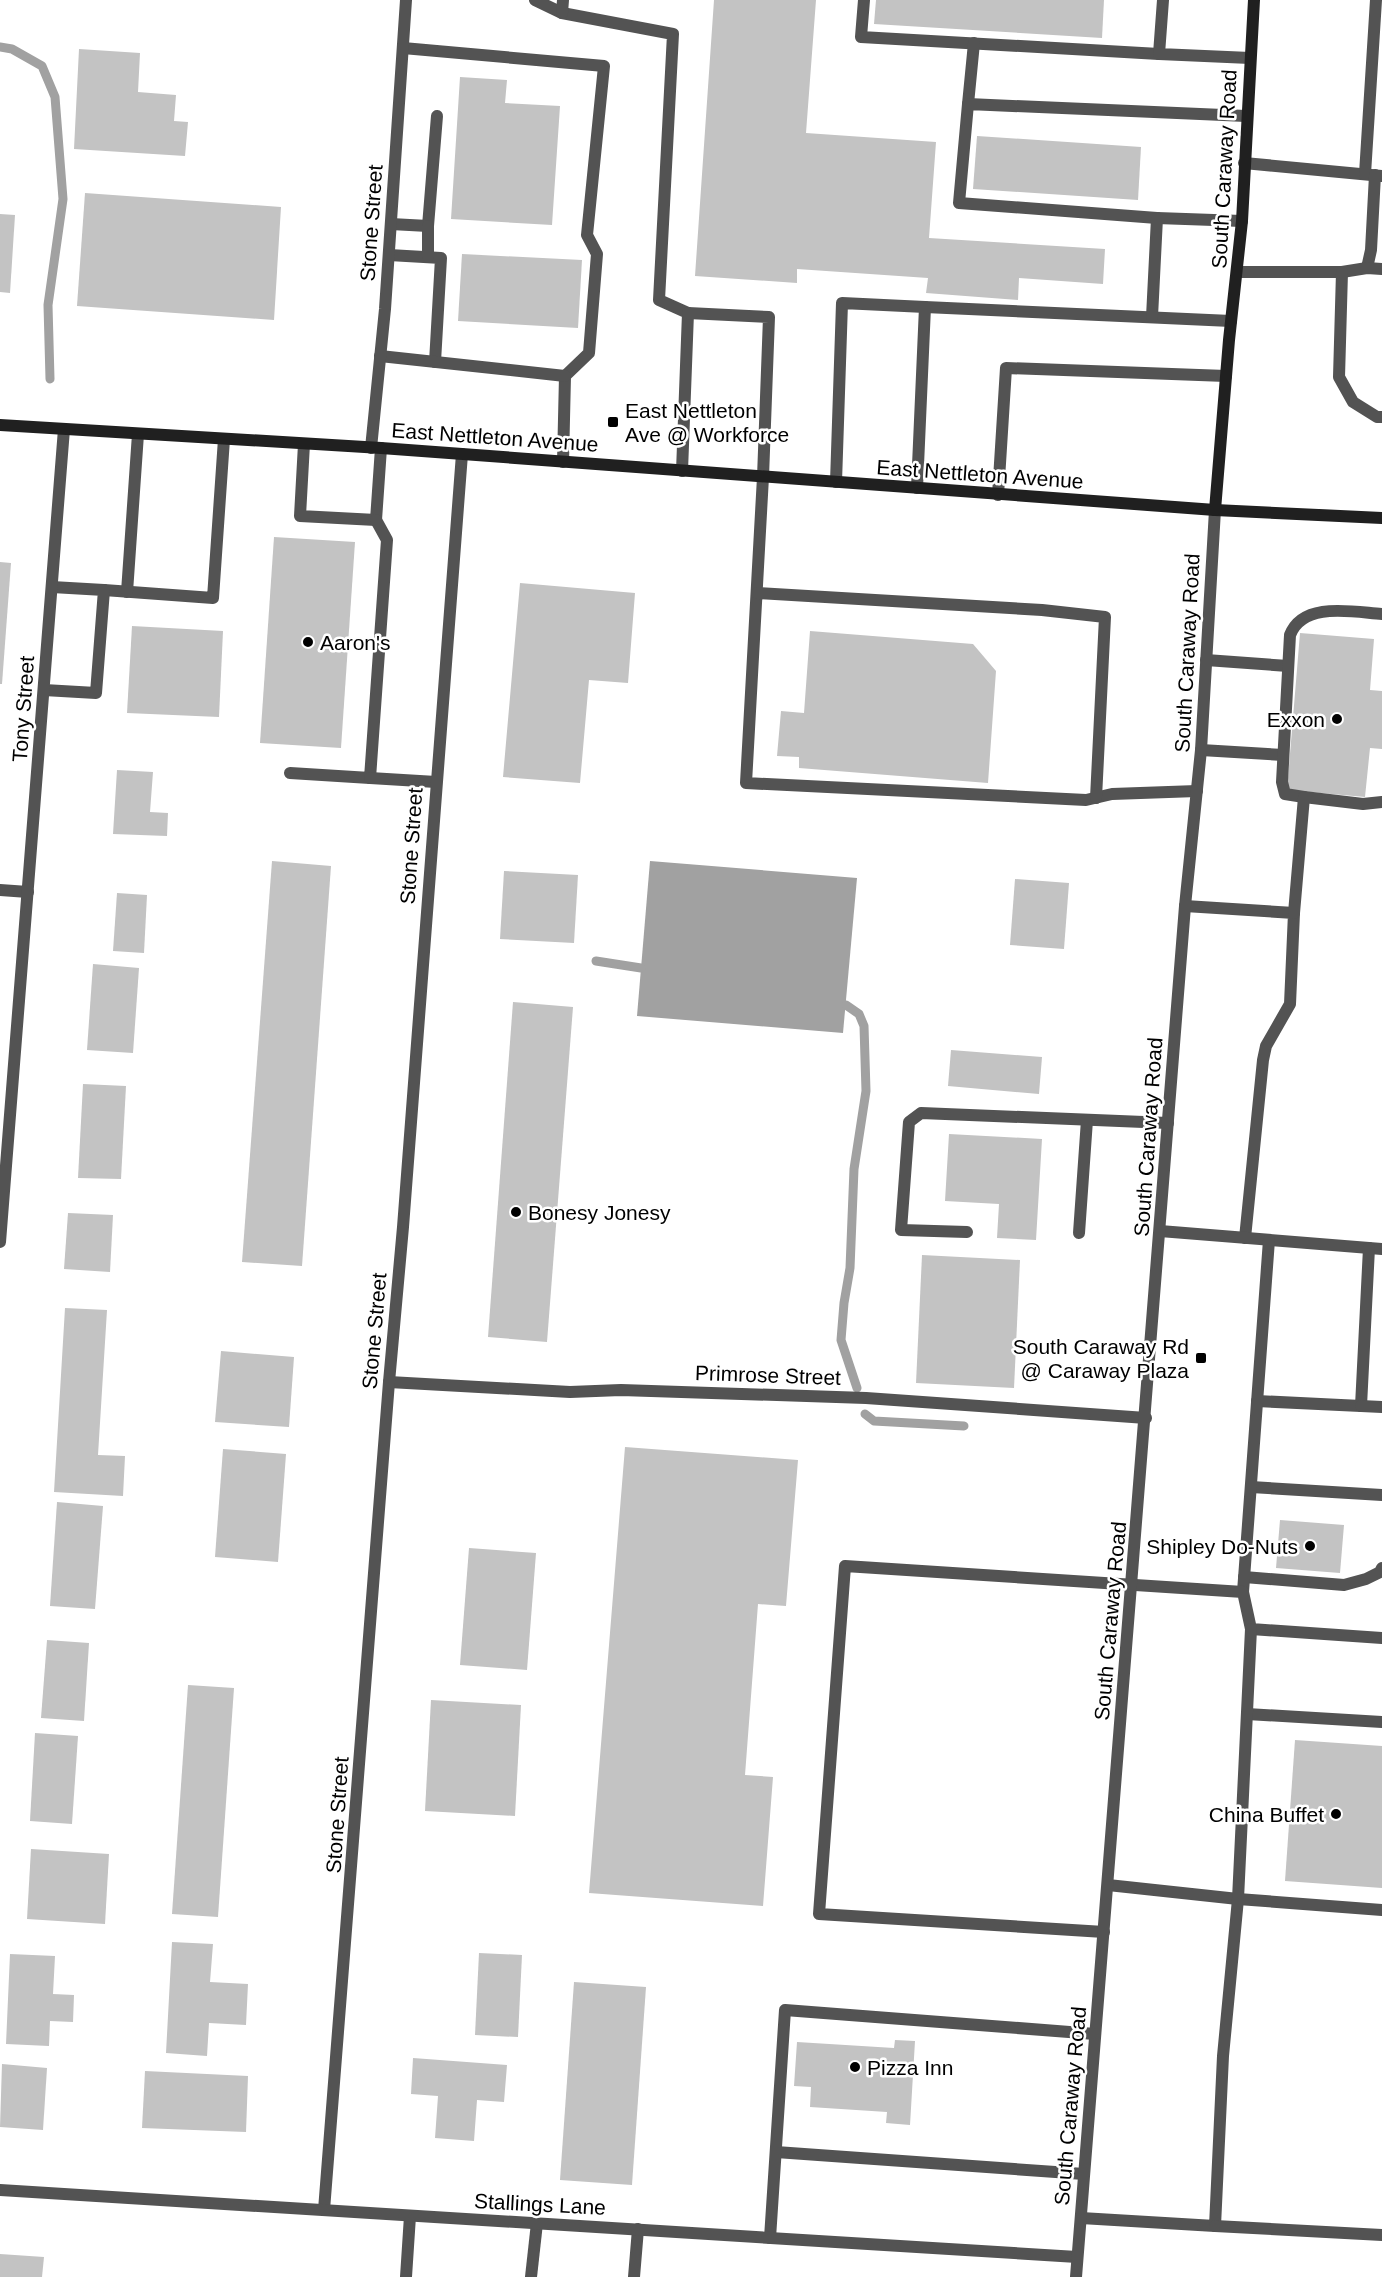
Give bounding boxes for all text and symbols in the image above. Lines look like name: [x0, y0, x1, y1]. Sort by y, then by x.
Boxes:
street label: South Caraway Road: [1207, 69, 1241, 269]
street label: Stone Street: [355, 164, 387, 282]
place label: East Nettleton Ave @ Workforce: [625, 399, 789, 446]
marker: East Nettleton Ave @ Workforce: [606, 415, 620, 429]
street label: East Nettleton Avenue: [391, 418, 599, 456]
street label: East Nettleton Avenue: [876, 455, 1084, 493]
street label: South Caraway Road: [1170, 553, 1204, 753]
place label: Aaron's: [320, 631, 391, 654]
marker: Aaron's: [301, 635, 315, 649]
street label: Tony Street: [8, 655, 38, 763]
place label: Exxon: [1267, 708, 1325, 731]
marker: Exxon: [1330, 712, 1344, 726]
street label: Stone Street: [395, 787, 427, 905]
street label: South Caraway Road: [1130, 1037, 1166, 1237]
place label: Bonesy Jonesy: [528, 1201, 671, 1224]
marker: Bonesy Jonesy: [509, 1205, 523, 1219]
street label: Stone Street: [357, 1272, 391, 1390]
place label: South Caraway Rd @ Caraway Plaza: [1013, 1335, 1189, 1382]
marker: South Caraway Rd @ Caraway Plaza: [1194, 1351, 1208, 1365]
street label: Primrose Street: [695, 1361, 841, 1389]
street label: South Caraway Road: [1090, 1521, 1130, 1721]
place label: Shipley Do-Nuts: [1146, 1535, 1298, 1558]
marker: Shipley Do-Nuts: [1303, 1539, 1317, 1553]
street label: Stone Street: [321, 1756, 353, 1874]
place label: China Buffet: [1209, 1803, 1324, 1826]
marker: China Buffet: [1329, 1807, 1343, 1821]
street label: South Caraway Road: [1050, 2006, 1090, 2206]
place label: Pizza Inn: [867, 2056, 953, 2079]
marker: Pizza Inn: [848, 2060, 862, 2074]
street label: Stallings Lane: [474, 2189, 606, 2219]

